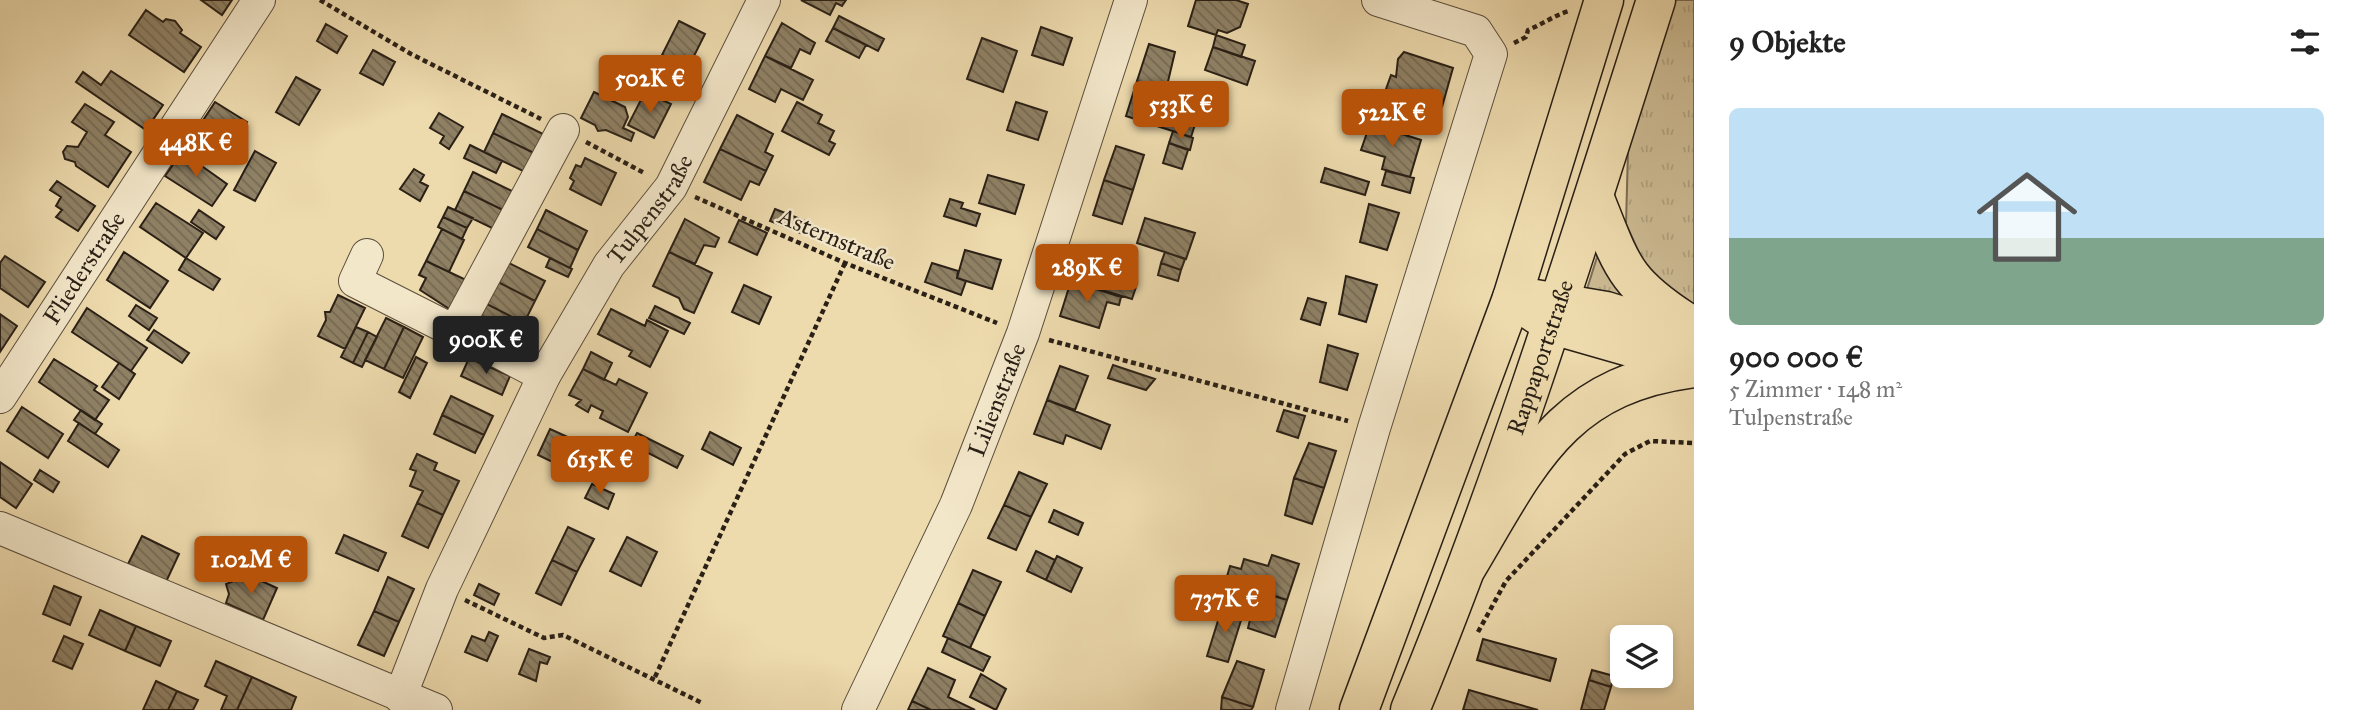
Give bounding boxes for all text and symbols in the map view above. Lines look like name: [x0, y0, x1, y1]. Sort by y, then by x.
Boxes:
icon: filters: [2286, 23, 2324, 61]
text: 9 Objekte: [1729, 24, 1846, 60]
pin: 502K €: [593, 55, 707, 115]
text: 502K €: [615, 64, 685, 92]
pin: 533K €: [1124, 82, 1238, 141]
text: 533K €: [1149, 90, 1213, 118]
pin: 522K €: [1335, 90, 1449, 149]
text: 522K €: [1358, 98, 1426, 126]
pin: 448K €: [139, 120, 253, 179]
text: 448K €: [159, 128, 233, 156]
street label: Tulpenstraße: [600, 150, 700, 271]
icon: home: [1964, 154, 2090, 280]
street label: Asternstraße: [773, 201, 900, 277]
street label: Fliederstraße: [36, 206, 132, 330]
pin: 289K €: [1030, 244, 1144, 304]
text: 289K €: [1051, 253, 1123, 281]
street label: Rappaportstraße: [1500, 276, 1580, 439]
pin: 900K €: [429, 316, 543, 376]
text: 900K €: [449, 325, 523, 353]
street label: Lilienstraße: [961, 339, 1033, 461]
text: 900 000 €: [1729, 339, 1864, 375]
text: 5 Zimmer · 148 m²: [1729, 375, 1902, 403]
text: Tulpenstraße: [1729, 403, 1853, 431]
pin: 615K €: [543, 436, 657, 496]
text: 615K €: [567, 445, 633, 473]
pin: 1.02M €: [186, 536, 316, 596]
text: 1.02M €: [210, 545, 292, 573]
pin: 737K €: [1168, 576, 1282, 635]
text: 737K €: [1191, 584, 1259, 612]
map controls: [1610, 625, 1673, 688]
button: layers: [1610, 625, 1673, 688]

